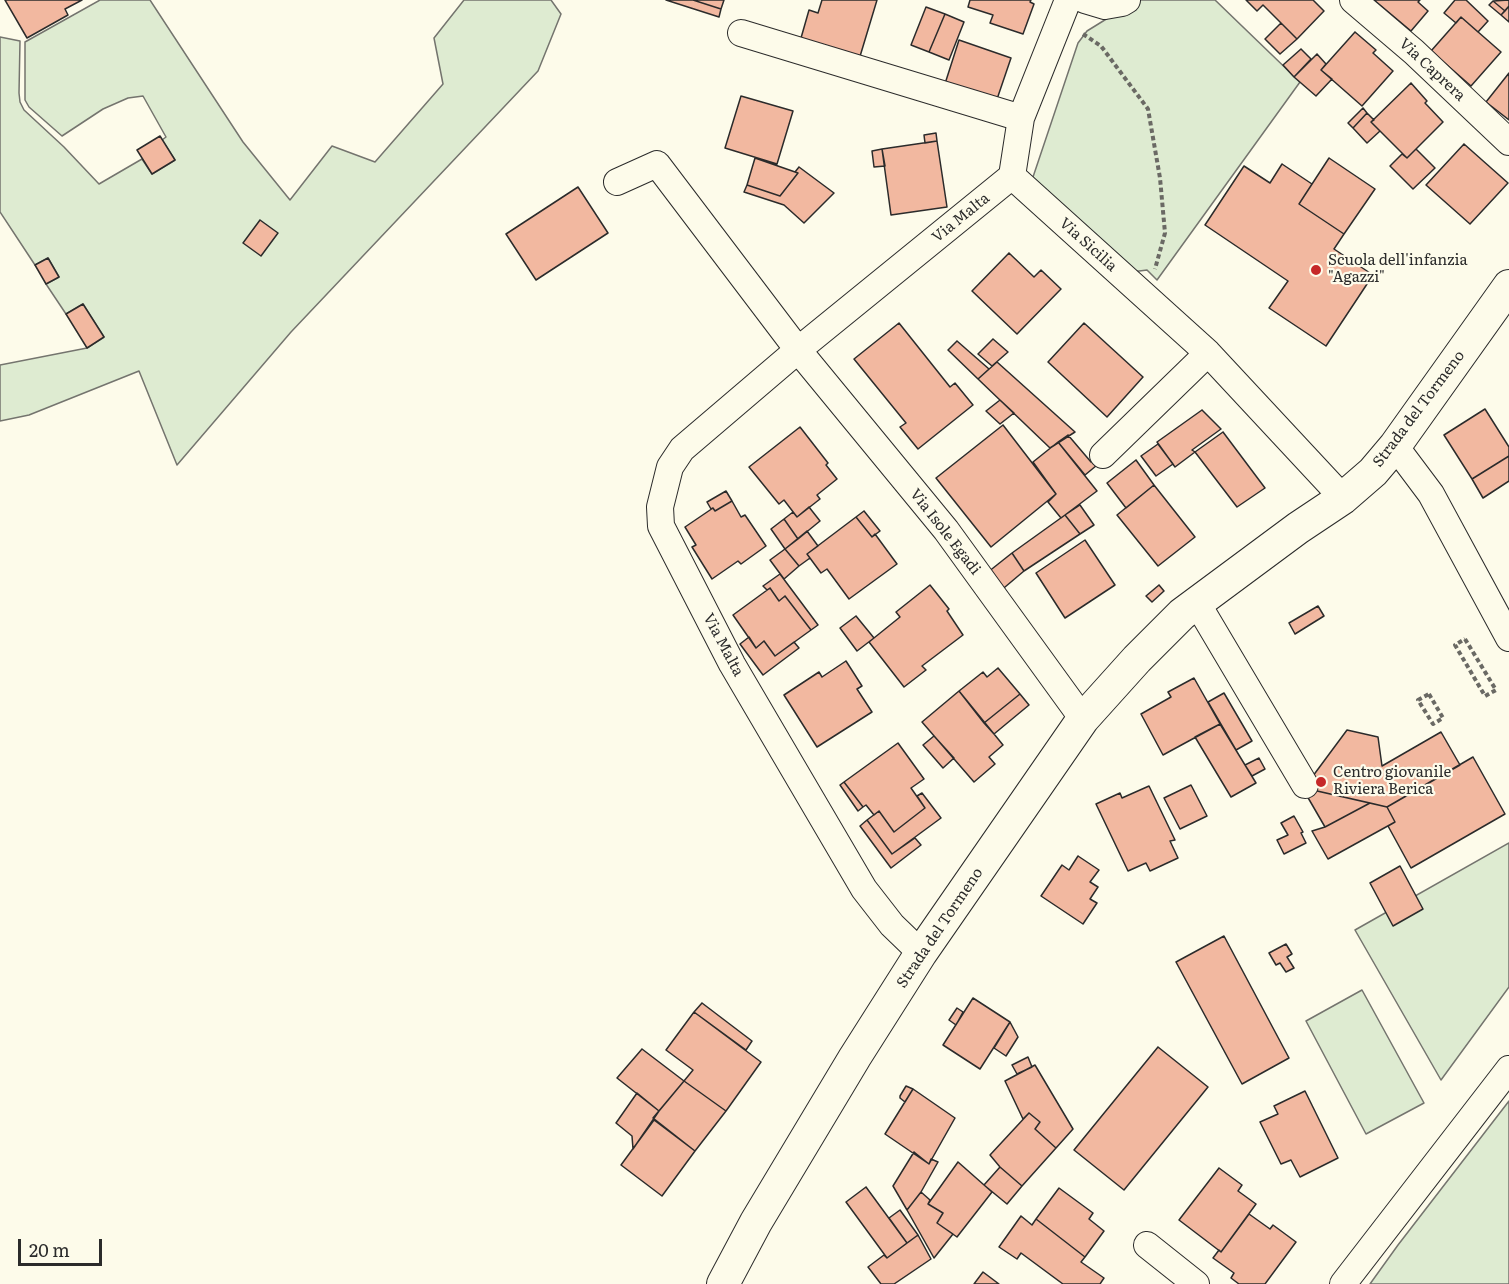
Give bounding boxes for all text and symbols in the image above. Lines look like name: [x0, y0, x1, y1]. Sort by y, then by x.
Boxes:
street label: Via Caprera: [1395, 35, 1469, 105]
street label: Via Malta: [929, 189, 993, 247]
street label: Via Sicilia: [1055, 214, 1121, 276]
place label: Scuola dell'infanzia "Agazzi": [1328, 252, 1468, 287]
marker: Scuola dell'infanzia "Agazzi": [1309, 263, 1323, 277]
street label: Strada del Tormeno: [1369, 347, 1469, 471]
street label: Via Isole Egadi: [906, 485, 984, 579]
street label: Via Malta: [699, 610, 747, 680]
place label: Centro giovanile Riviera Berica: [1333, 764, 1451, 799]
marker: Centro giovanile Riviera Berica: [1314, 775, 1328, 789]
street label: Strada del Tormeno: [893, 865, 987, 991]
scale bar: [21, 1227, 105, 1265]
text: 20 m: [29, 1236, 70, 1263]

